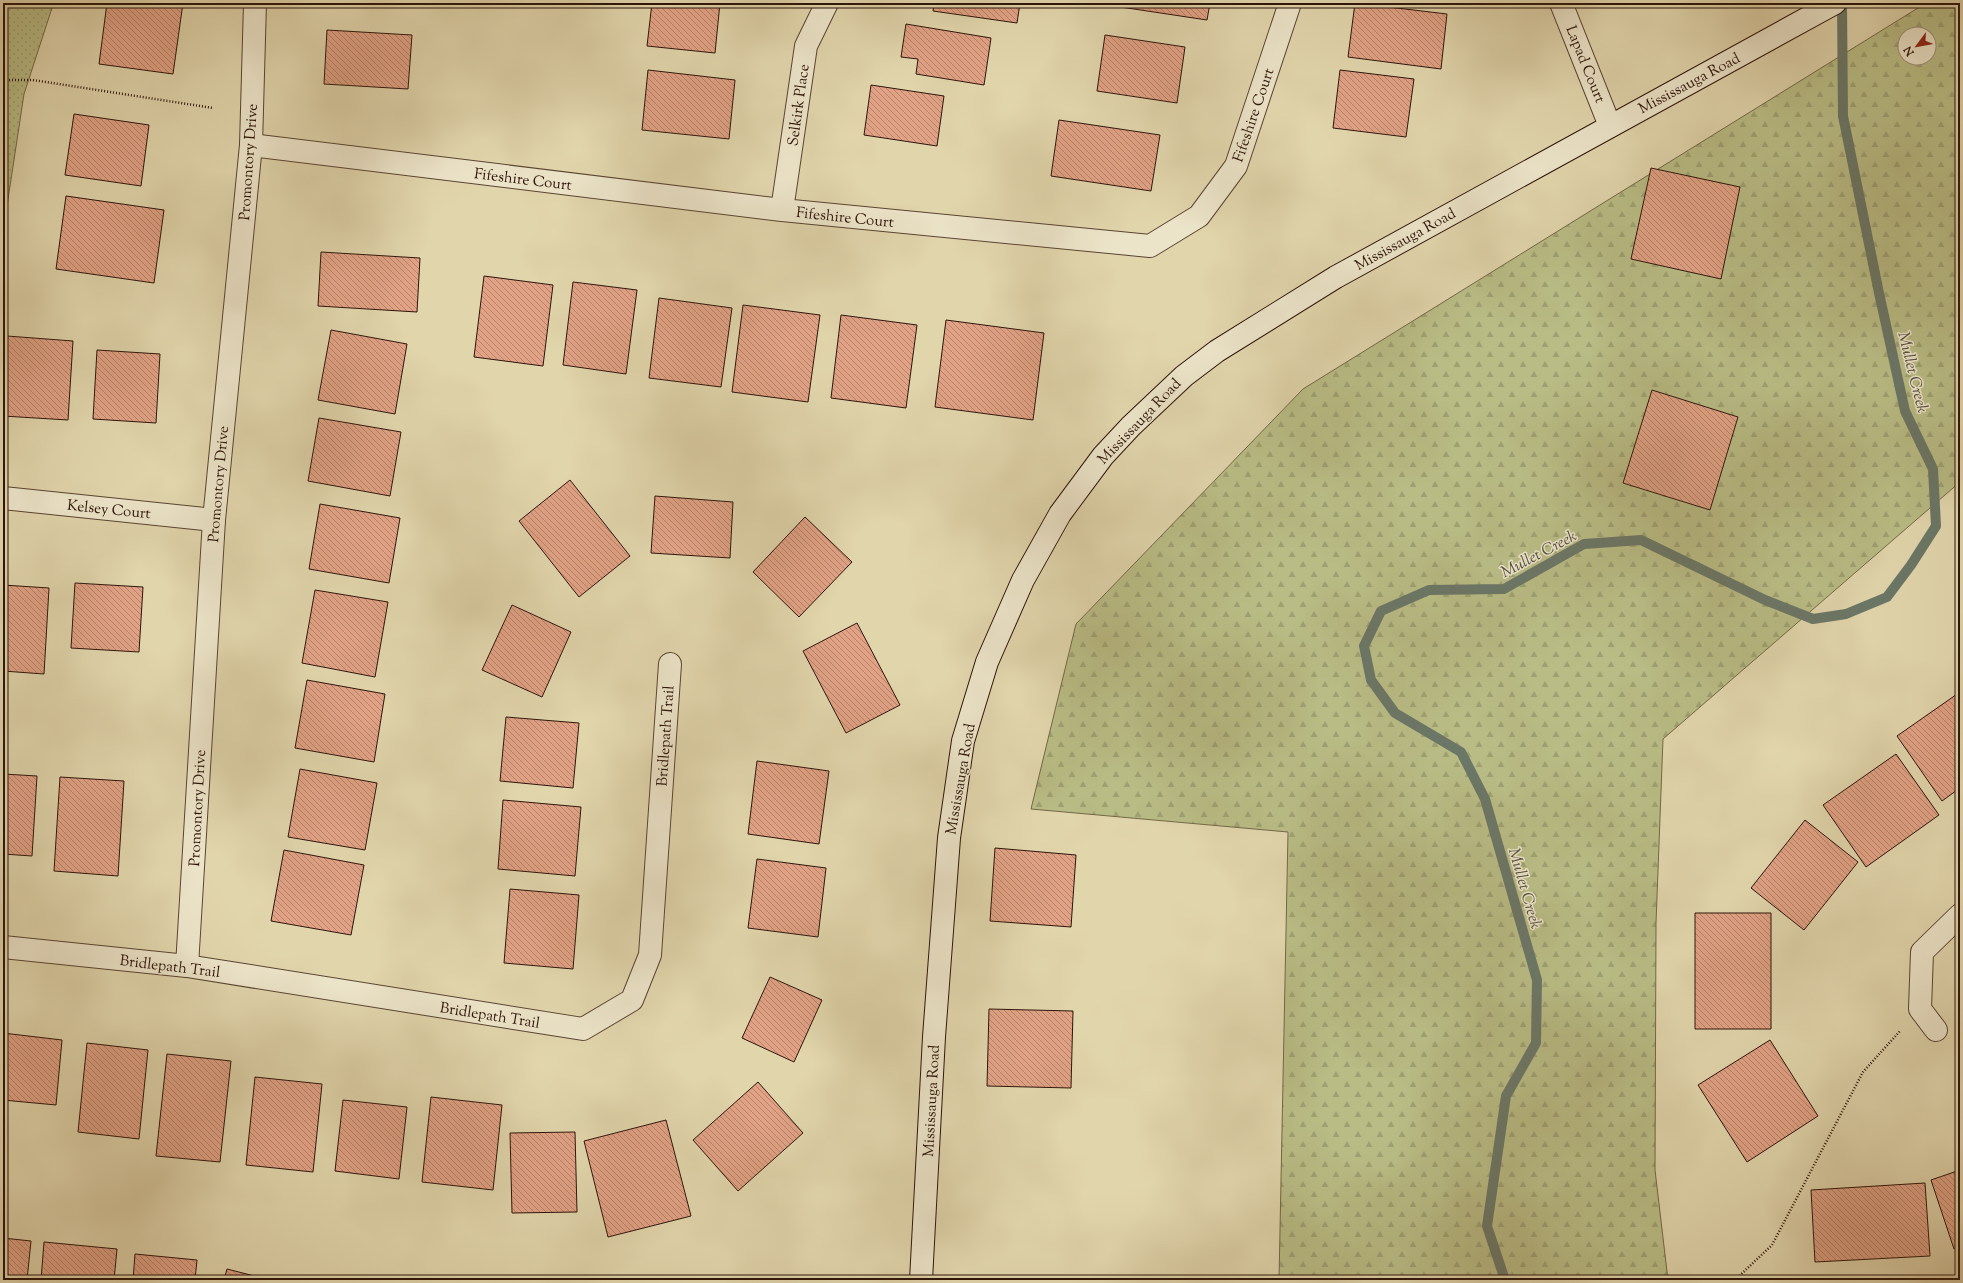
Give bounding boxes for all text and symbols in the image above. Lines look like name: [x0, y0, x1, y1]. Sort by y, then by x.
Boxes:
street label: Lapad Court: [1560, 23, 1610, 106]
north arrow: [1897, 26, 1937, 66]
text: N: [1900, 43, 1919, 60]
street label: Mississauga Road: [1635, 48, 1745, 120]
street label: Selkirk Place: [783, 63, 816, 148]
street label: Fifeshire Court: [1229, 66, 1280, 165]
street label: Promontory Drive: [235, 103, 264, 221]
street label: Fifeshire Court: [473, 164, 573, 197]
street label: Fifeshire Court: [795, 203, 895, 234]
street label: Mississauga Road: [1351, 204, 1460, 277]
water label: Mullet Creek: [1890, 330, 1933, 416]
street label: Mississauga Road: [1093, 374, 1187, 470]
street label: Promontory Drive: [204, 425, 235, 543]
street label: Kelsey Court: [66, 496, 152, 525]
water label: Mullet Creek: [1497, 526, 1581, 585]
street label: Bridlepath Trail: [652, 685, 680, 787]
street label: Mississauga Road: [941, 722, 982, 836]
street label: Promontory Drive: [185, 749, 212, 867]
water label: Mullet Creek: [1501, 846, 1546, 932]
street label: Bridlepath Trail: [118, 951, 221, 984]
street label: Bridlepath Trail: [438, 998, 541, 1035]
street label: Mississauga Road: [919, 1044, 946, 1158]

